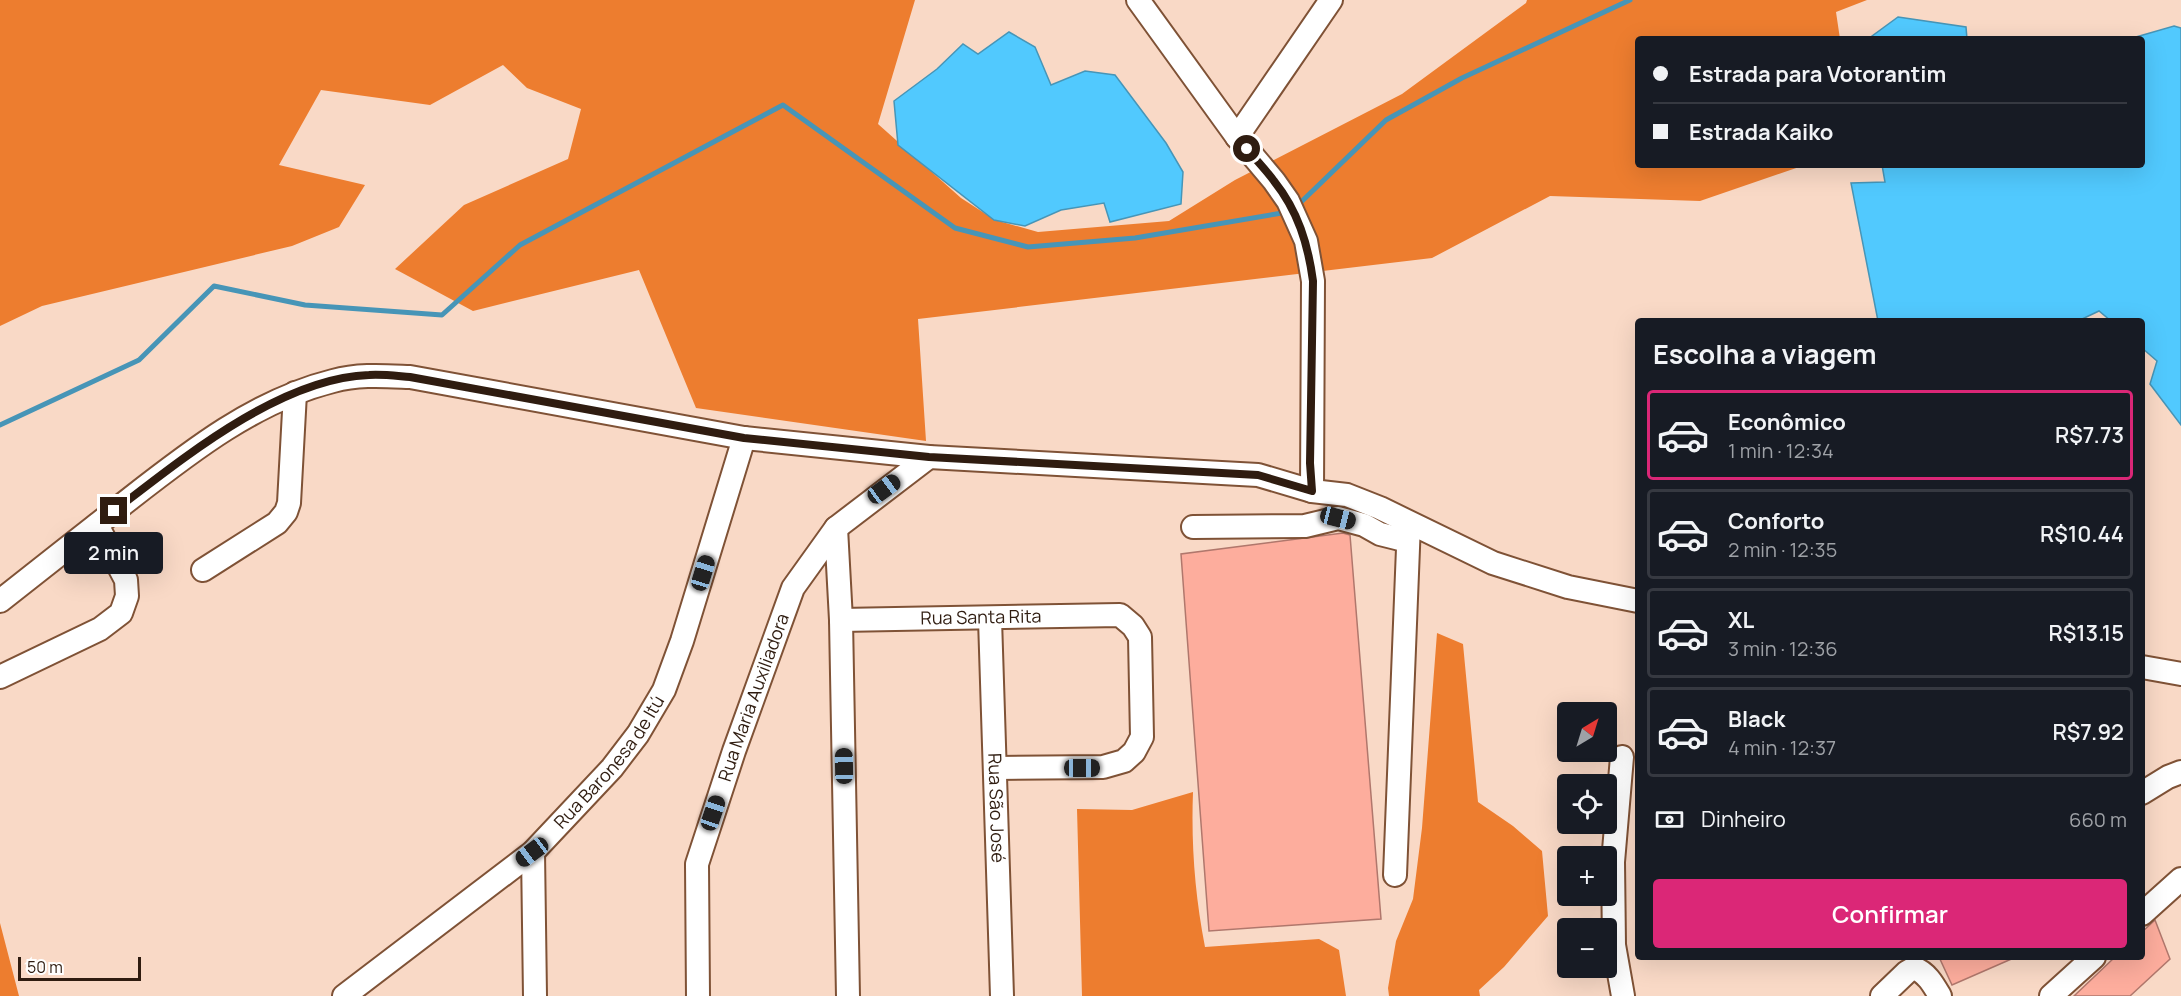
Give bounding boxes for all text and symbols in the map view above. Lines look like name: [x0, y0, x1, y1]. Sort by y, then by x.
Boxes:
text: Estrada para Votorantim: [1689, 59, 1946, 89]
text: Estrada Kaiko: [1689, 117, 1833, 147]
route start: [1233, 135, 1260, 162]
text: Escolha a viagem: [1653, 335, 1876, 372]
text: Econômico: [1728, 407, 1846, 437]
icon: car: [1656, 408, 1710, 462]
text: R$7.73: [2055, 420, 2124, 450]
text: 1 min · 12:34: [1728, 437, 1834, 464]
car: [864, 471, 904, 507]
route end: [100, 497, 127, 524]
car: [1318, 505, 1358, 531]
text: Conforto: [1728, 506, 1824, 536]
icon: car: [1656, 507, 1710, 561]
text: R$10.44: [2040, 519, 2124, 549]
callout: 2 min: [64, 532, 164, 574]
text: 2 min · 12:35: [1728, 536, 1837, 563]
text: 2 min: [88, 539, 139, 566]
car: [689, 553, 717, 593]
street label: Rua Santa Rita: [920, 603, 1042, 630]
text: XL: [1728, 605, 1754, 635]
icon: car: [1656, 606, 1710, 660]
street label: Rua Maria Auxiliadora: [712, 610, 794, 784]
text: R$13.15: [2049, 618, 2124, 648]
text: 3 min · 12:36: [1728, 635, 1838, 662]
street label: Rua Baronesa de Itú: [548, 691, 669, 833]
north arrow: [1557, 702, 1617, 762]
map controls: [1557, 702, 1617, 978]
text: Black: [1728, 704, 1785, 734]
icon: car: [1656, 705, 1710, 759]
text: R$7.92: [2052, 717, 2124, 747]
text: 4 min · 12:37: [1728, 734, 1836, 761]
car: [835, 748, 853, 784]
street label: Rua São José: [983, 753, 1011, 863]
car: [1064, 759, 1100, 777]
button: locate: [1557, 774, 1617, 834]
car: [699, 793, 727, 833]
icon: cash: [1653, 803, 1686, 836]
text: Dinheiro: [1701, 804, 1786, 834]
text: 660 m: [2069, 806, 2127, 833]
car: [512, 834, 552, 870]
button: +: [1557, 846, 1617, 906]
button: Confirmar: [1653, 879, 2127, 948]
button: −: [1557, 918, 1617, 978]
scale bar: [18, 954, 141, 982]
text: 50 m: [27, 956, 63, 978]

